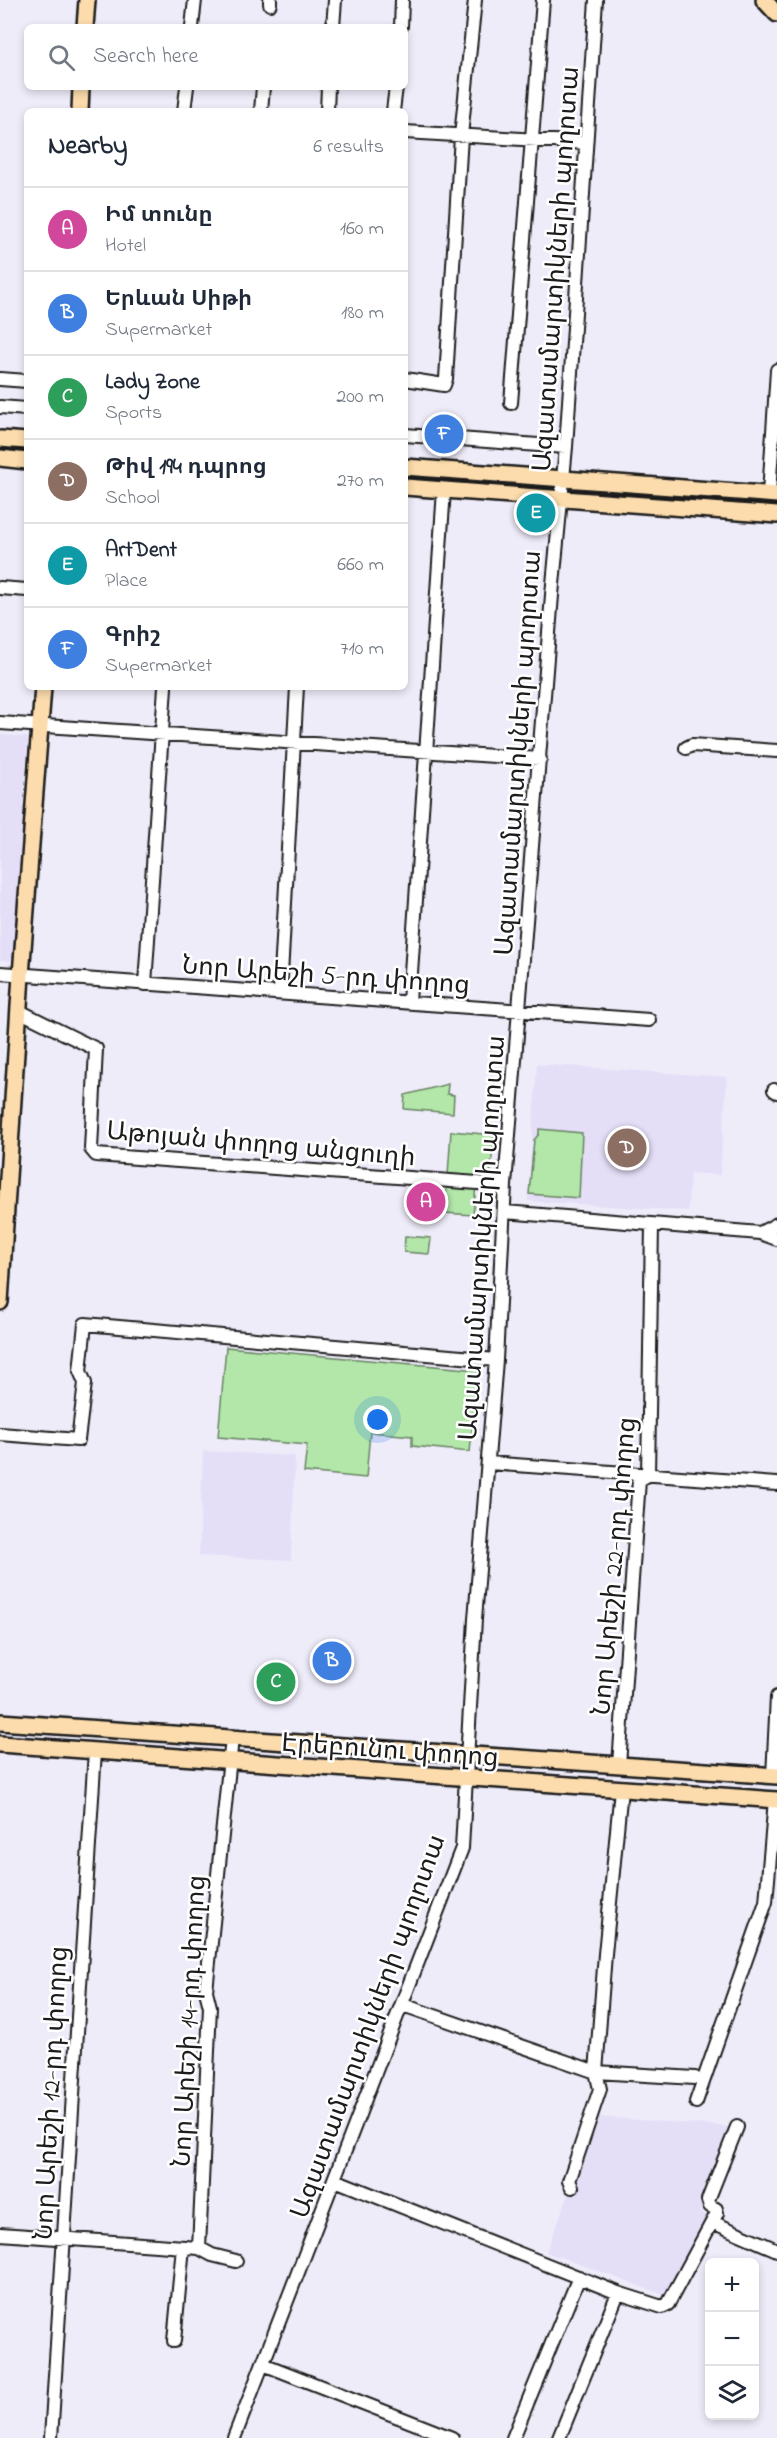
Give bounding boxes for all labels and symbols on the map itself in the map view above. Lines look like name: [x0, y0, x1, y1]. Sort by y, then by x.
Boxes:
street label: Ազատամարտիկների պողոտա: [525, 65, 591, 473]
pin: F: [424, 412, 464, 456]
pin: E: [516, 490, 556, 536]
street label: Ազատամարտիկների պողոտա: [487, 549, 553, 957]
street label: Նոր Արեշի 5-րդ փողոց: [181, 948, 471, 1006]
street label: Ազատամարտիկների պողոտա: [451, 1034, 517, 1442]
street label: Աթոյան փողոց անցուղի: [105, 1114, 417, 1178]
pin: D: [608, 1126, 646, 1170]
pin: A: [406, 1180, 446, 1224]
your location: [363, 1405, 392, 1434]
street label: Նոր Արեշի 22-րդ փողոց: [584, 1416, 648, 1717]
pin: B: [312, 1638, 352, 1684]
pin: C: [256, 1660, 296, 1704]
street label: Էրեբունու փողոց: [280, 1725, 500, 1779]
street label: Ազատամարտիկների պողոտա: [282, 1830, 457, 2224]
street label: Նոր Արեշի 14-րդ փողոց: [164, 1874, 218, 2168]
street label: Նոր Արեշի 12-րդ փողոց: [26, 1945, 80, 2241]

